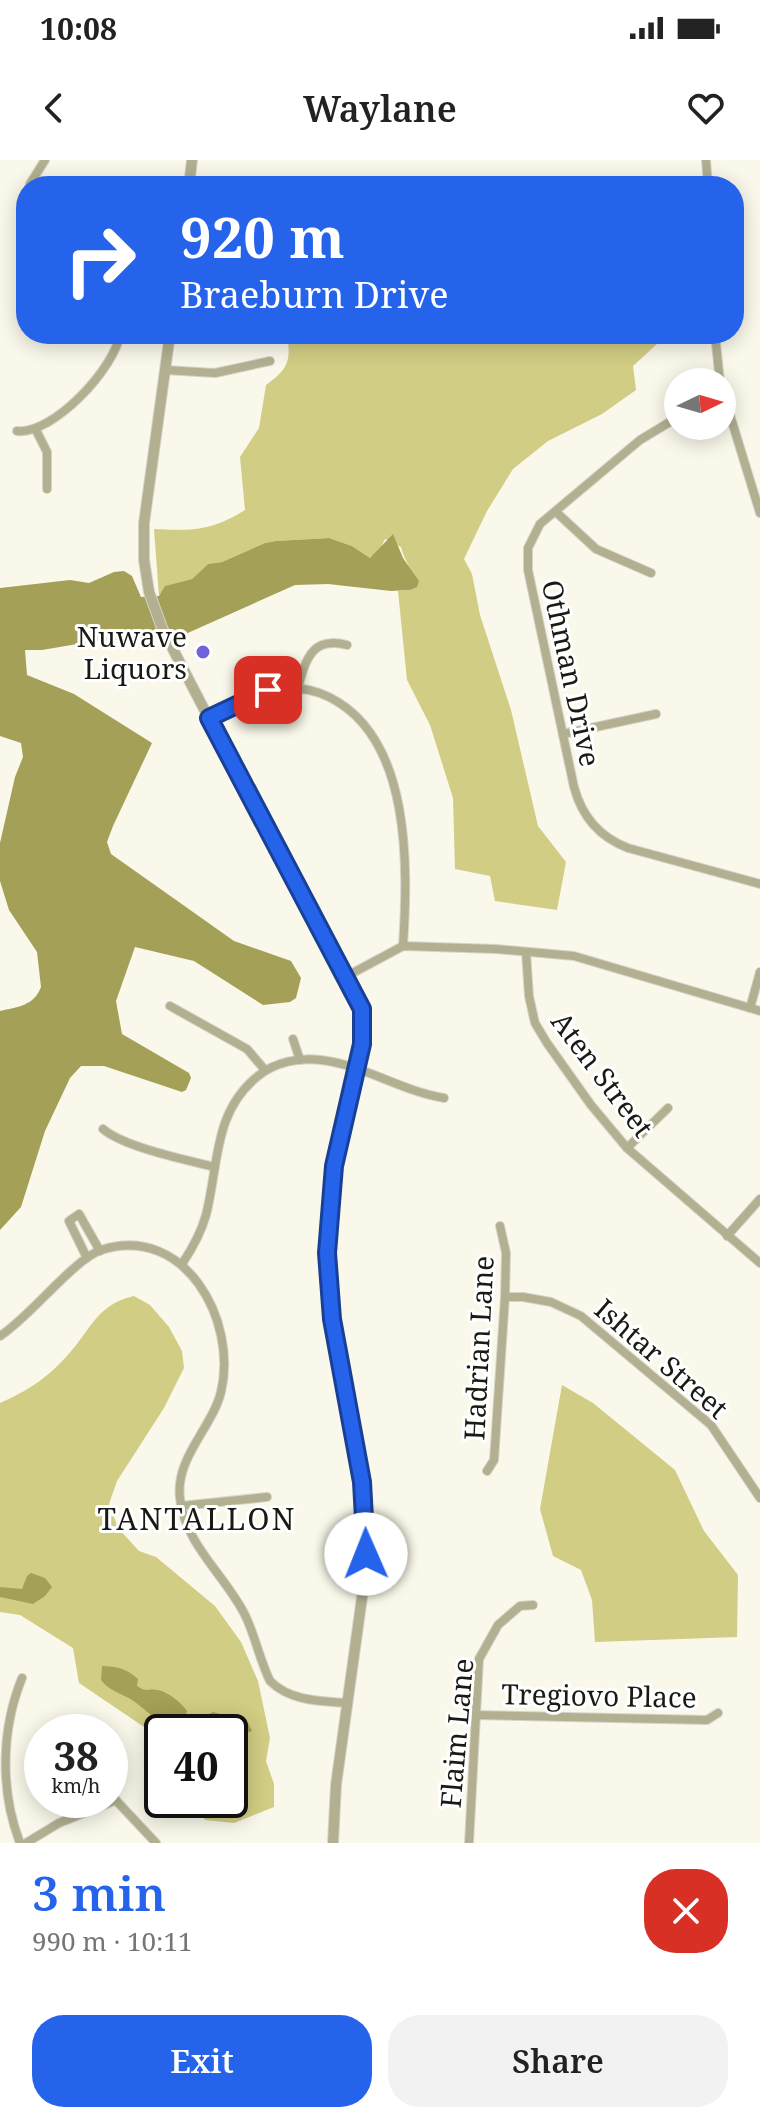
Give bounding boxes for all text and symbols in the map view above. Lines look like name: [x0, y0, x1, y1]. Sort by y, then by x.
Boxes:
text: 10:08: [40, 8, 117, 49]
text: Waylane: [303, 84, 457, 133]
icon: back: [32, 86, 76, 130]
icon: heart: [684, 86, 728, 130]
text: 920 m: [180, 198, 345, 274]
icon: right: [48, 208, 152, 312]
text: Braeburn Drive: [180, 270, 449, 319]
north arrow: [664, 368, 736, 440]
map controls: [664, 368, 736, 440]
street label: Othman Drive: [534, 576, 610, 770]
place label: Nuwave Liquors: [77, 617, 187, 687]
marker: Nuwave Liquors: [194, 643, 212, 661]
pin: [234, 656, 302, 724]
icon: arrive: [246, 668, 290, 712]
street label: Aten Street: [543, 1003, 663, 1145]
street label: Hadrian Lane: [454, 1255, 502, 1441]
street label: Ishtar Street: [587, 1290, 737, 1427]
district label: TANTALLON: [98, 1498, 296, 1539]
position arrow: [324, 1512, 408, 1596]
street label: Flaim Lane: [431, 1657, 481, 1809]
street label: Tregiovo Place: [501, 1674, 697, 1716]
speed limit sign: 40: [144, 1714, 248, 1818]
text: 38: [53, 1728, 99, 1783]
text: km/h: [51, 1772, 101, 1799]
text: 3 min: [32, 1860, 166, 1925]
button: close: [644, 1869, 728, 1953]
text: 990 m · 10:11: [32, 1923, 193, 1959]
button: Exit: [32, 2015, 372, 2107]
button: Share: [388, 2015, 728, 2107]

